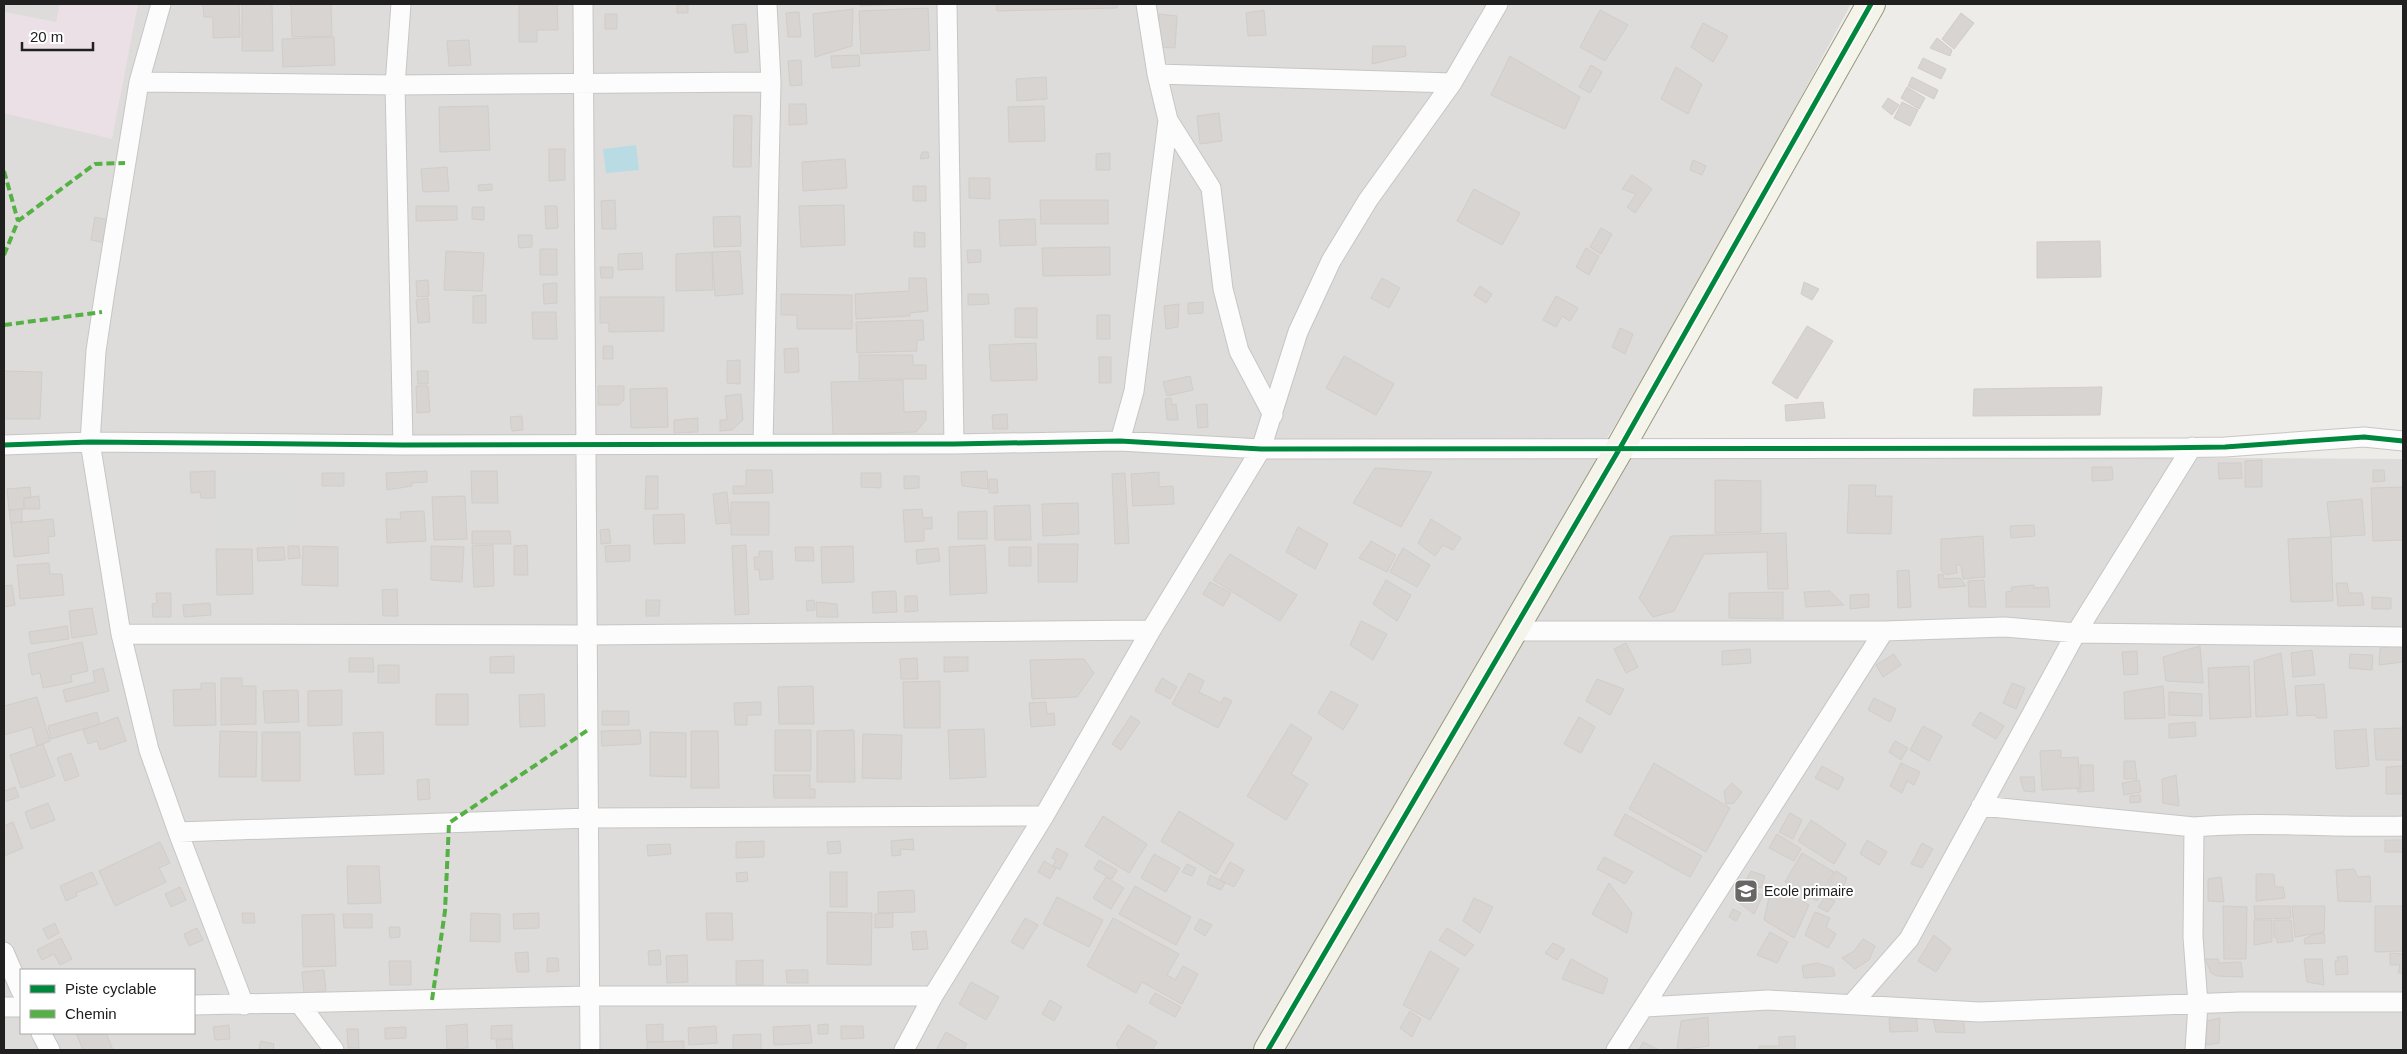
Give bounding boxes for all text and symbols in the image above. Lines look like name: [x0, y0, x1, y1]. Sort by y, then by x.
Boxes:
scale bar: [22, 20, 94, 52]
text: 20 m: [30, 28, 63, 45]
school or university icon: Ecole primaire: [1733, 878, 1759, 904]
place label: Ecole primaire: [1764, 883, 1854, 899]
legend: [20, 969, 195, 1034]
text: Piste cyclable: [65, 980, 157, 997]
text: Chemin: [65, 1005, 117, 1022]

